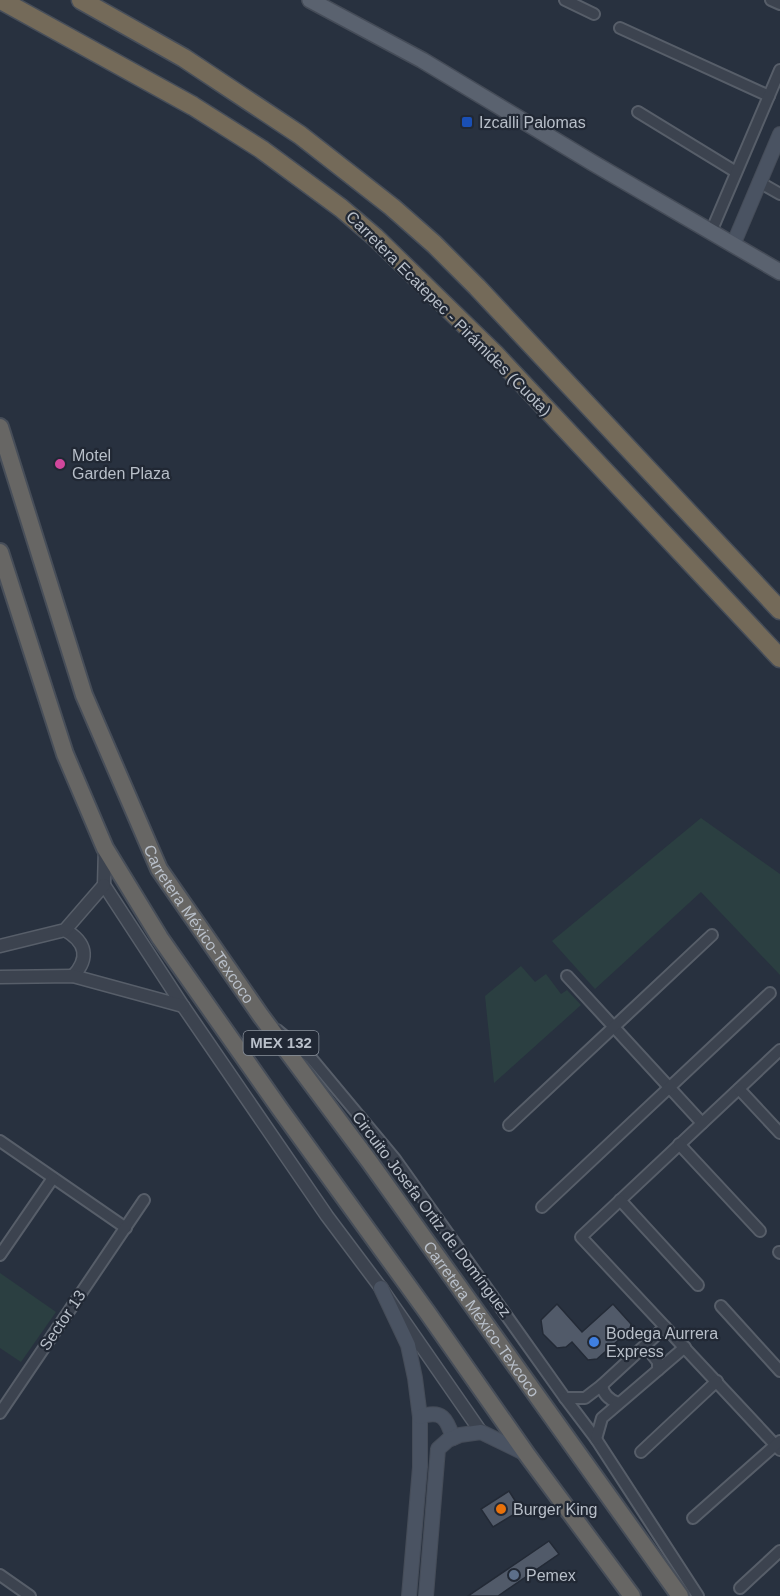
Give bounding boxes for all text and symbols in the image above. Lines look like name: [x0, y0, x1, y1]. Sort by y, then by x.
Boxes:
place label: Izcalli Palomas: [479, 114, 586, 131]
marker: Izcalli Palomas: [460, 115, 474, 129]
street label: Carretera Ecatepec - Pirámides (Cuota): [343, 208, 554, 419]
place label: Motel Garden Plaza: [72, 447, 170, 482]
marker: Motel Garden Plaza: [53, 457, 67, 471]
street label: Carretera México-Texcoco: [141, 842, 257, 1007]
road number: MEX 132: [244, 1031, 318, 1055]
street label: Circuito Josefa Ortiz de Domínguez: [349, 1108, 514, 1320]
street label: Carretera México-Texcoco: [420, 1238, 543, 1400]
street label: Sector 13: [36, 1287, 89, 1353]
place label: Bodega Aurrera Express: [606, 1325, 718, 1360]
marker: Bodega Aurrera Express: [587, 1335, 601, 1349]
place label: Burger King: [513, 1501, 598, 1518]
marker: Burger King: [494, 1502, 508, 1516]
place label: Pemex: [526, 1567, 576, 1584]
marker: Pemex: [507, 1568, 521, 1582]

